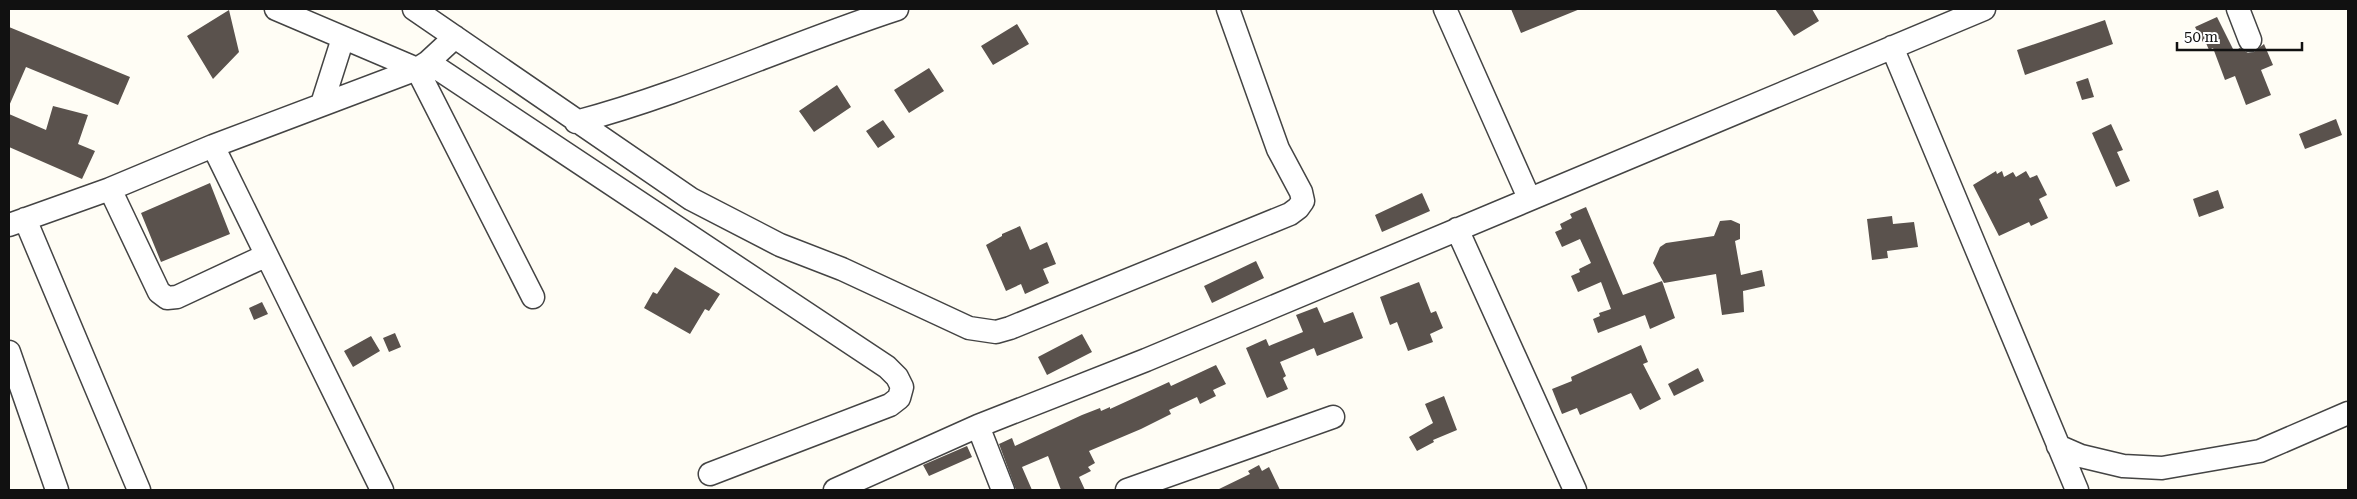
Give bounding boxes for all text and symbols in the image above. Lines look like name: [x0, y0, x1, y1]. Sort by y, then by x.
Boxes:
scale bar: [2177, 20, 2302, 52]
text: 50 m: [2184, 28, 2219, 46]

